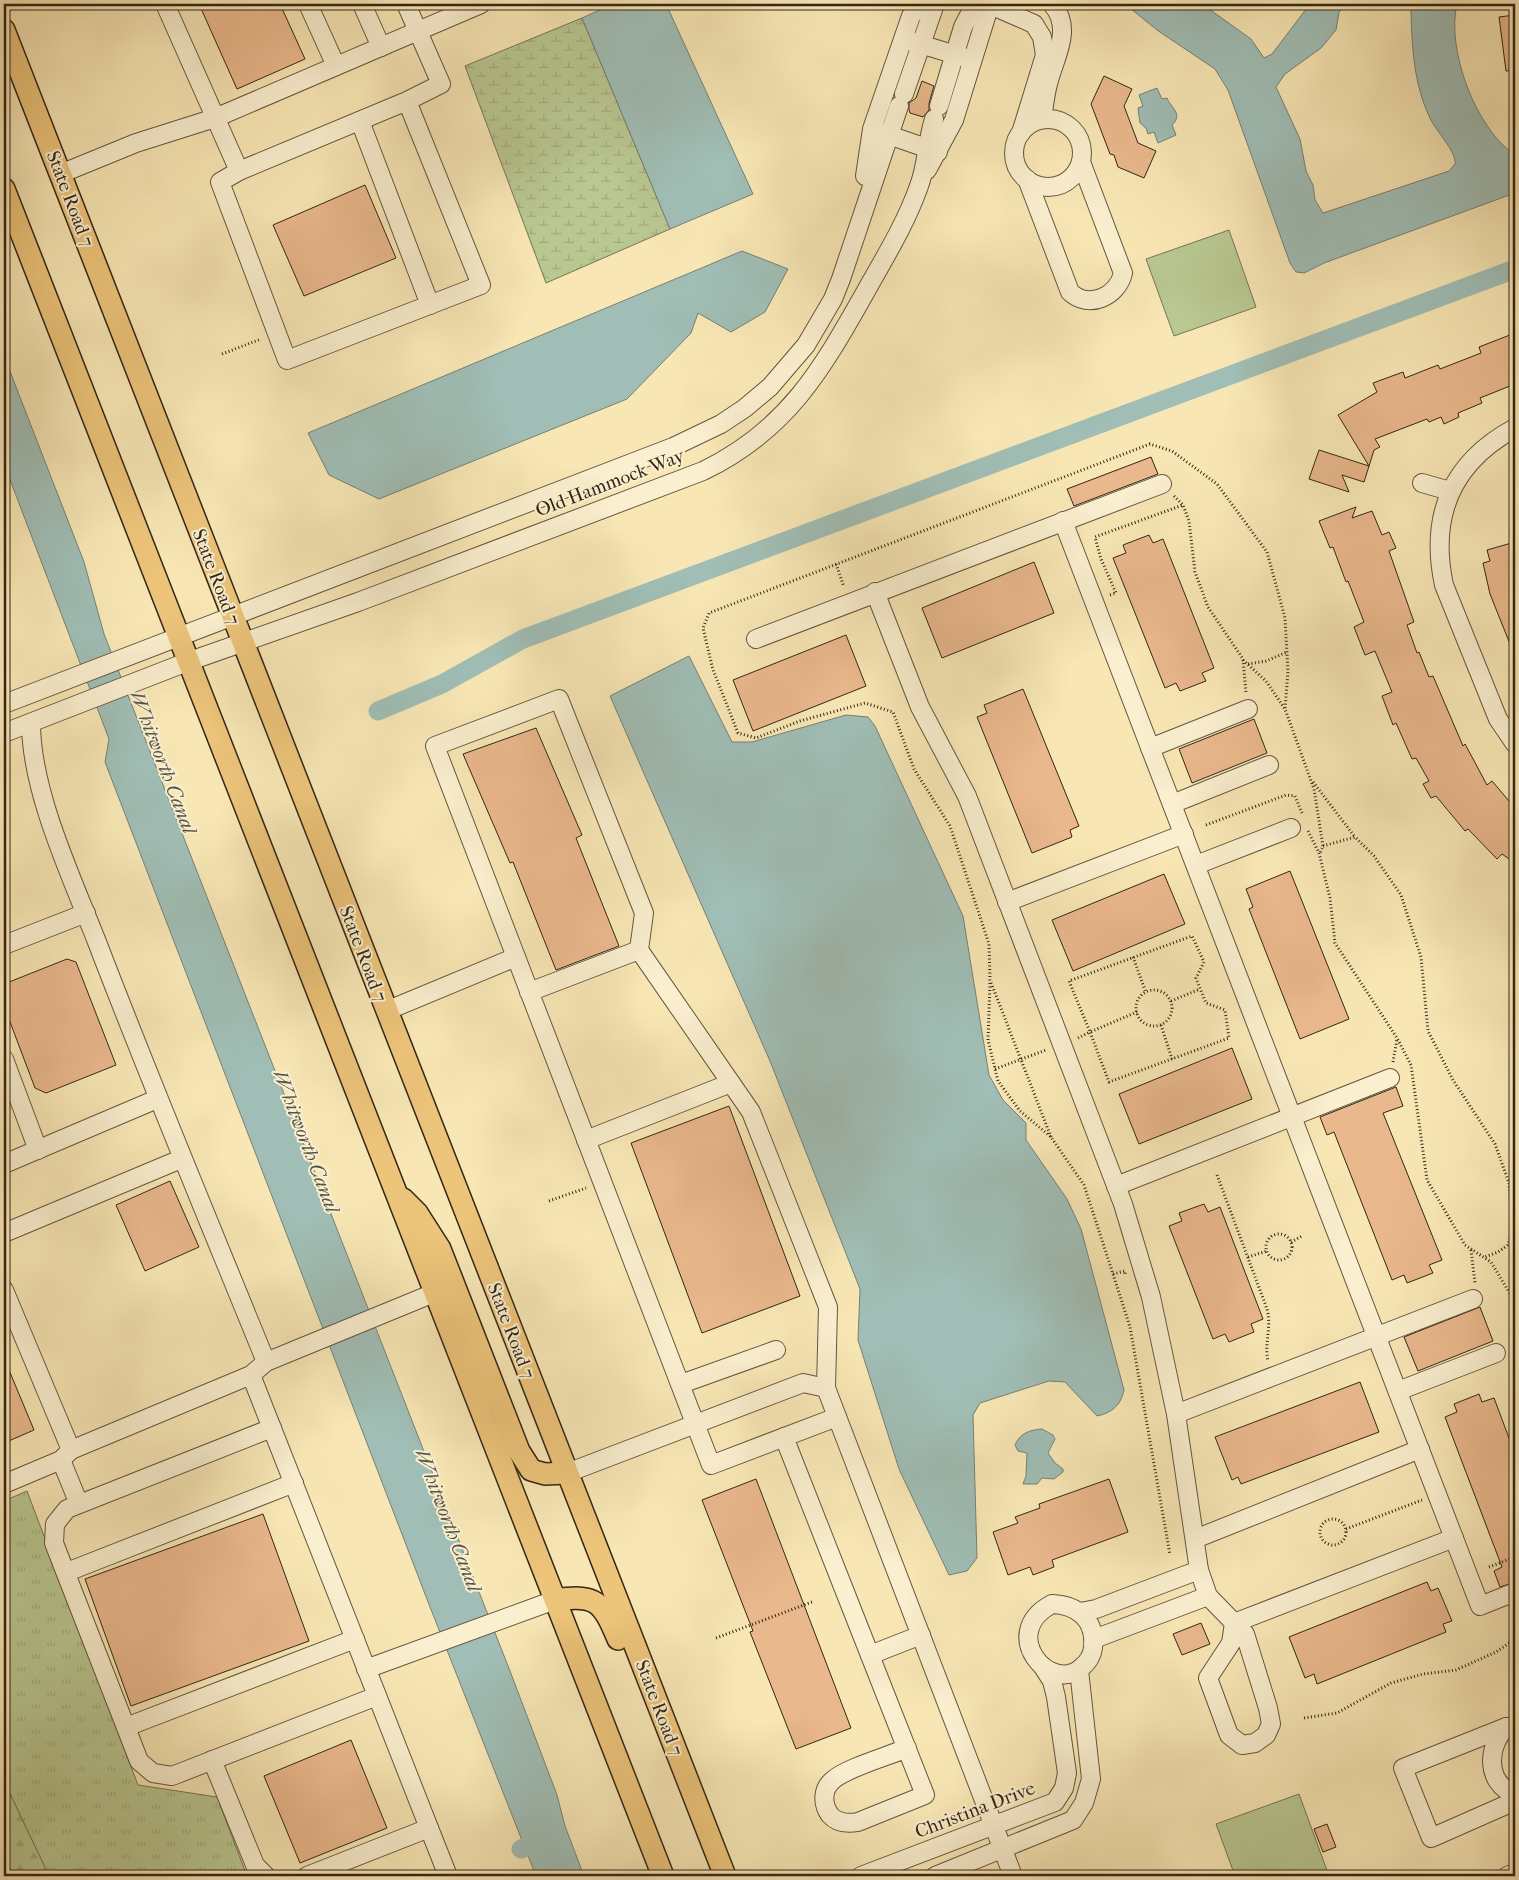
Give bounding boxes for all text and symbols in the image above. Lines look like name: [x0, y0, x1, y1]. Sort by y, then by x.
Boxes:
street label: State Road 7: [42, 148, 98, 250]
street label: Old Hammock Way: [532, 444, 688, 522]
street label: State Road 7: [188, 526, 244, 628]
water label: Whitworth Canal: [125, 687, 202, 839]
street label: State Road 7: [335, 903, 391, 1005]
water label: Whitworth Canal: [268, 1066, 345, 1218]
street label: State Road 7: [483, 1280, 539, 1382]
water label: Whitworth Canal: [410, 1445, 487, 1597]
street label: State Road 7: [631, 1657, 687, 1759]
street label: Christina Drive: [912, 1777, 1038, 1843]

